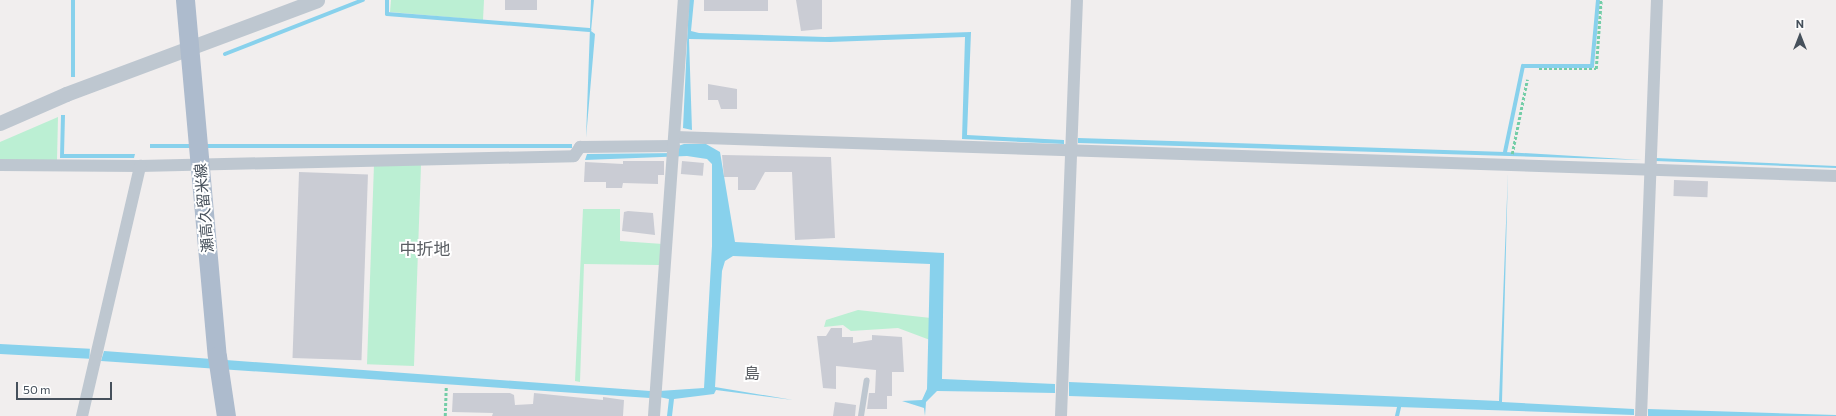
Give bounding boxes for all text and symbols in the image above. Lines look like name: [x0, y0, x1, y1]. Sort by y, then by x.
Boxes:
north arrow: [1780, 16, 1820, 56]
text: N: [1796, 17, 1804, 30]
street label: 瀬高久留米線: [191, 162, 217, 254]
district label: 中折地: [400, 239, 450, 259]
district label: 島: [744, 363, 760, 383]
scale bar: [18, 374, 114, 400]
text: 50 m: [23, 382, 51, 396]

